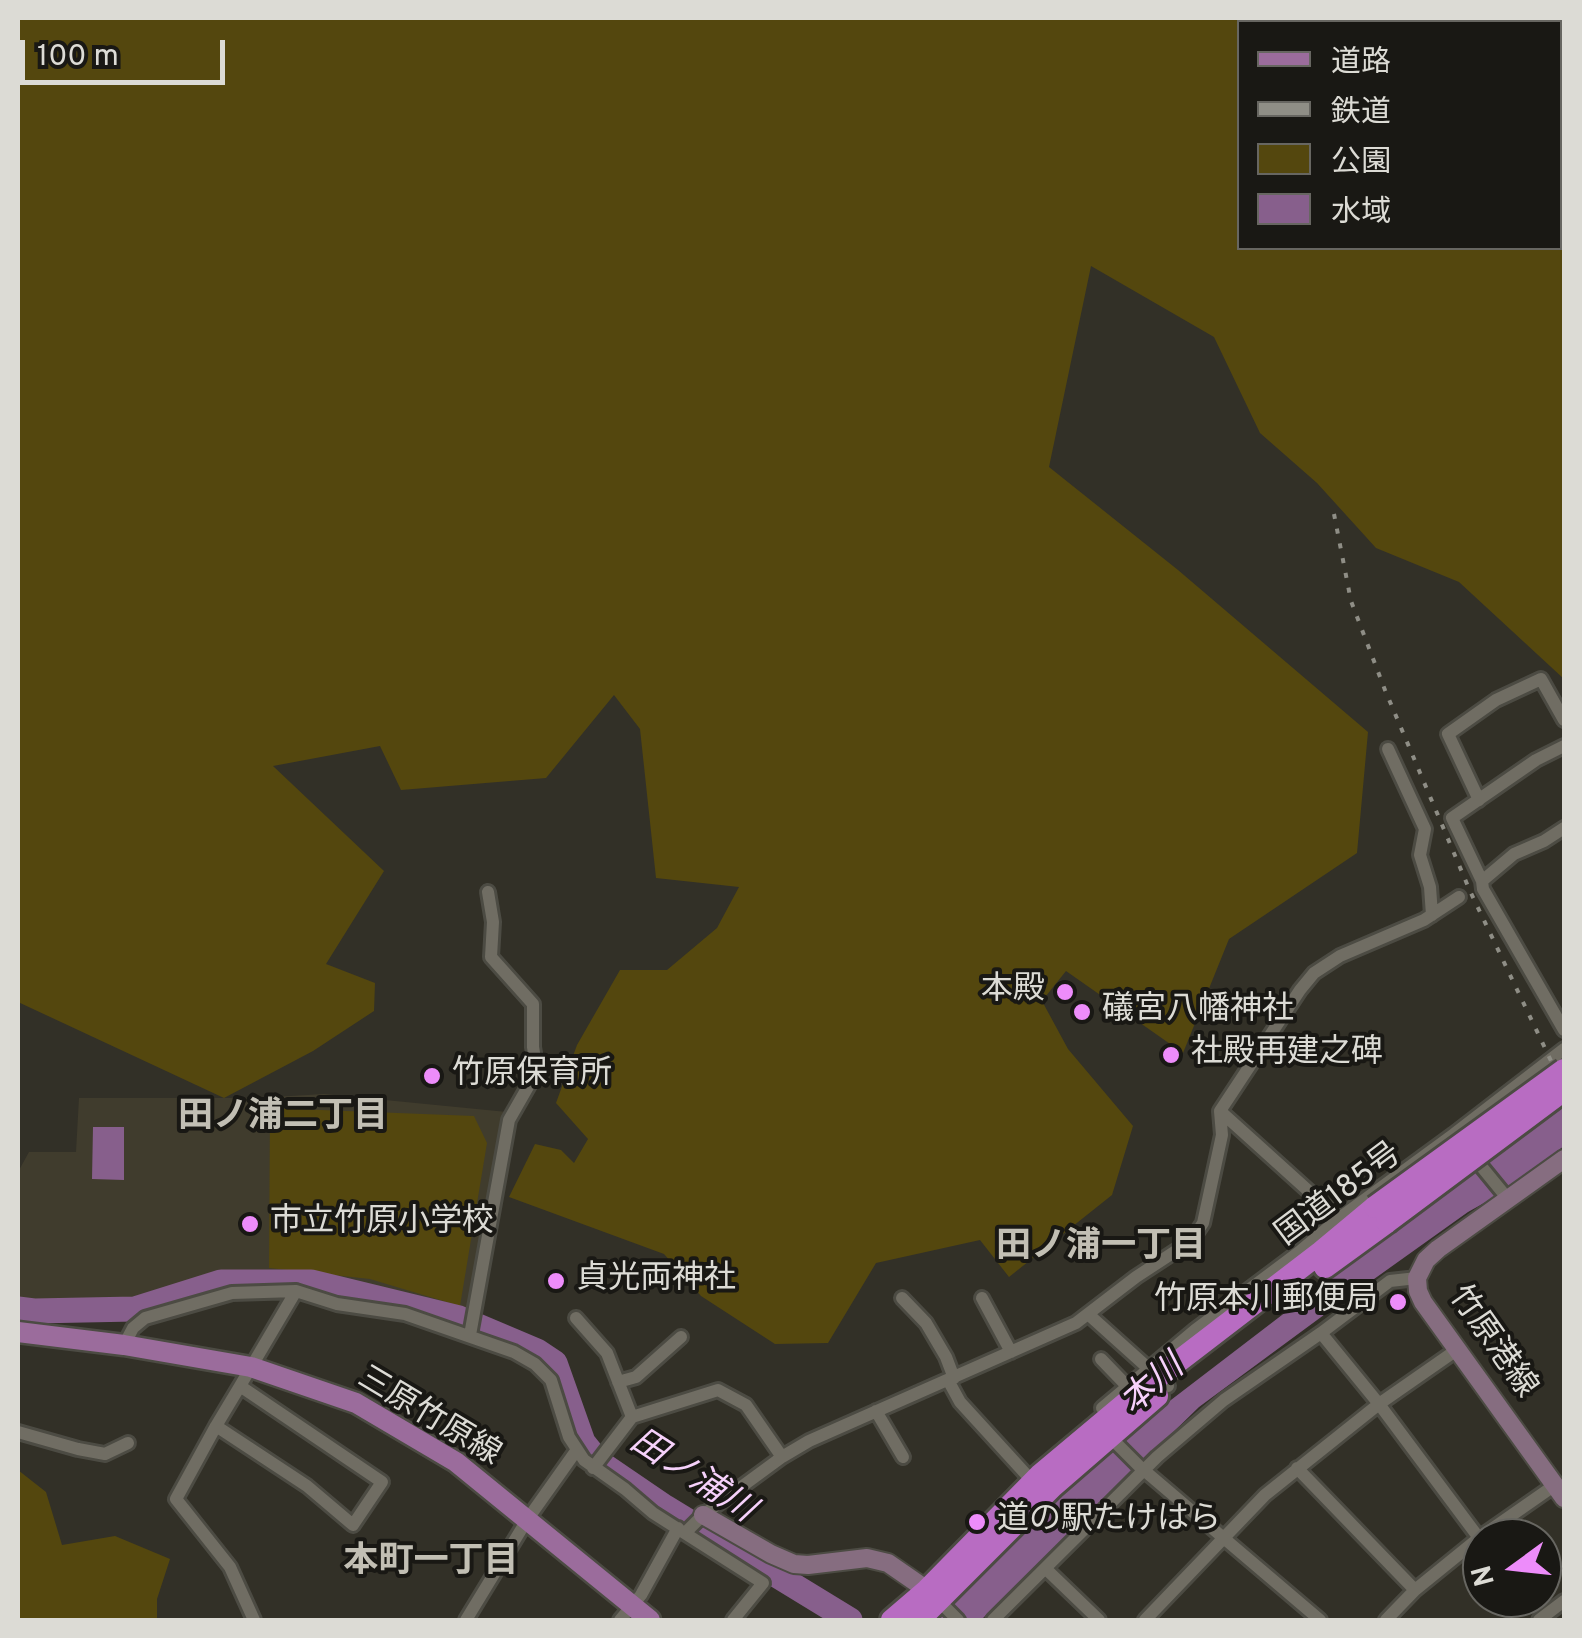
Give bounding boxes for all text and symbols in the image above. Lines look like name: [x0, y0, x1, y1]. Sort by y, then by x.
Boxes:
scale bar: [25, 20, 230, 82]
legend: [1237, 20, 1562, 250]
text: 100 m: [37, 39, 119, 76]
text: 道路: [1331, 45, 1391, 82]
text: 鉄道: [1331, 95, 1391, 132]
text: 公園: [1331, 145, 1391, 182]
text: 水域: [1331, 195, 1391, 232]
place label: 本殿: [981, 973, 1045, 1011]
marker: 本殿: [1054, 981, 1076, 1003]
place label: 礒宮八幡神社: [1102, 993, 1294, 1031]
marker: 礒宮八幡神社: [1071, 1001, 1093, 1023]
place label: 社殿再建之碑: [1191, 1036, 1383, 1074]
marker: 社殿再建之碑: [1160, 1044, 1182, 1066]
place label: 竹原保育所: [452, 1057, 612, 1095]
marker: 竹原保育所: [421, 1065, 443, 1087]
district label: 田ノ浦二丁目: [178, 1098, 388, 1140]
street label: 国道185号: [1270, 1136, 1410, 1256]
place label: 市立竹原小学校: [270, 1205, 494, 1243]
marker: 市立竹原小学校: [239, 1213, 261, 1235]
district label: 田ノ浦一丁目: [996, 1228, 1206, 1270]
place label: 貞光両神社: [576, 1262, 736, 1300]
marker: 貞光両神社: [545, 1270, 567, 1292]
street label: 竹原港線: [1439, 1280, 1543, 1406]
place label: 竹原本川郵便局: [1154, 1283, 1378, 1321]
marker: 竹原本川郵便局: [1387, 1291, 1409, 1313]
water label: 本川: [1114, 1348, 1194, 1426]
street label: 三原竹原線: [350, 1360, 506, 1476]
water label: 田ノ浦川: [621, 1422, 761, 1534]
place label: 道の駅たけはら: [997, 1503, 1221, 1541]
marker: 道の駅たけはら: [966, 1511, 988, 1533]
north arrow: [1462, 1518, 1562, 1618]
district label: 本町一丁目: [344, 1543, 518, 1585]
text: N: [1465, 1561, 1505, 1590]

